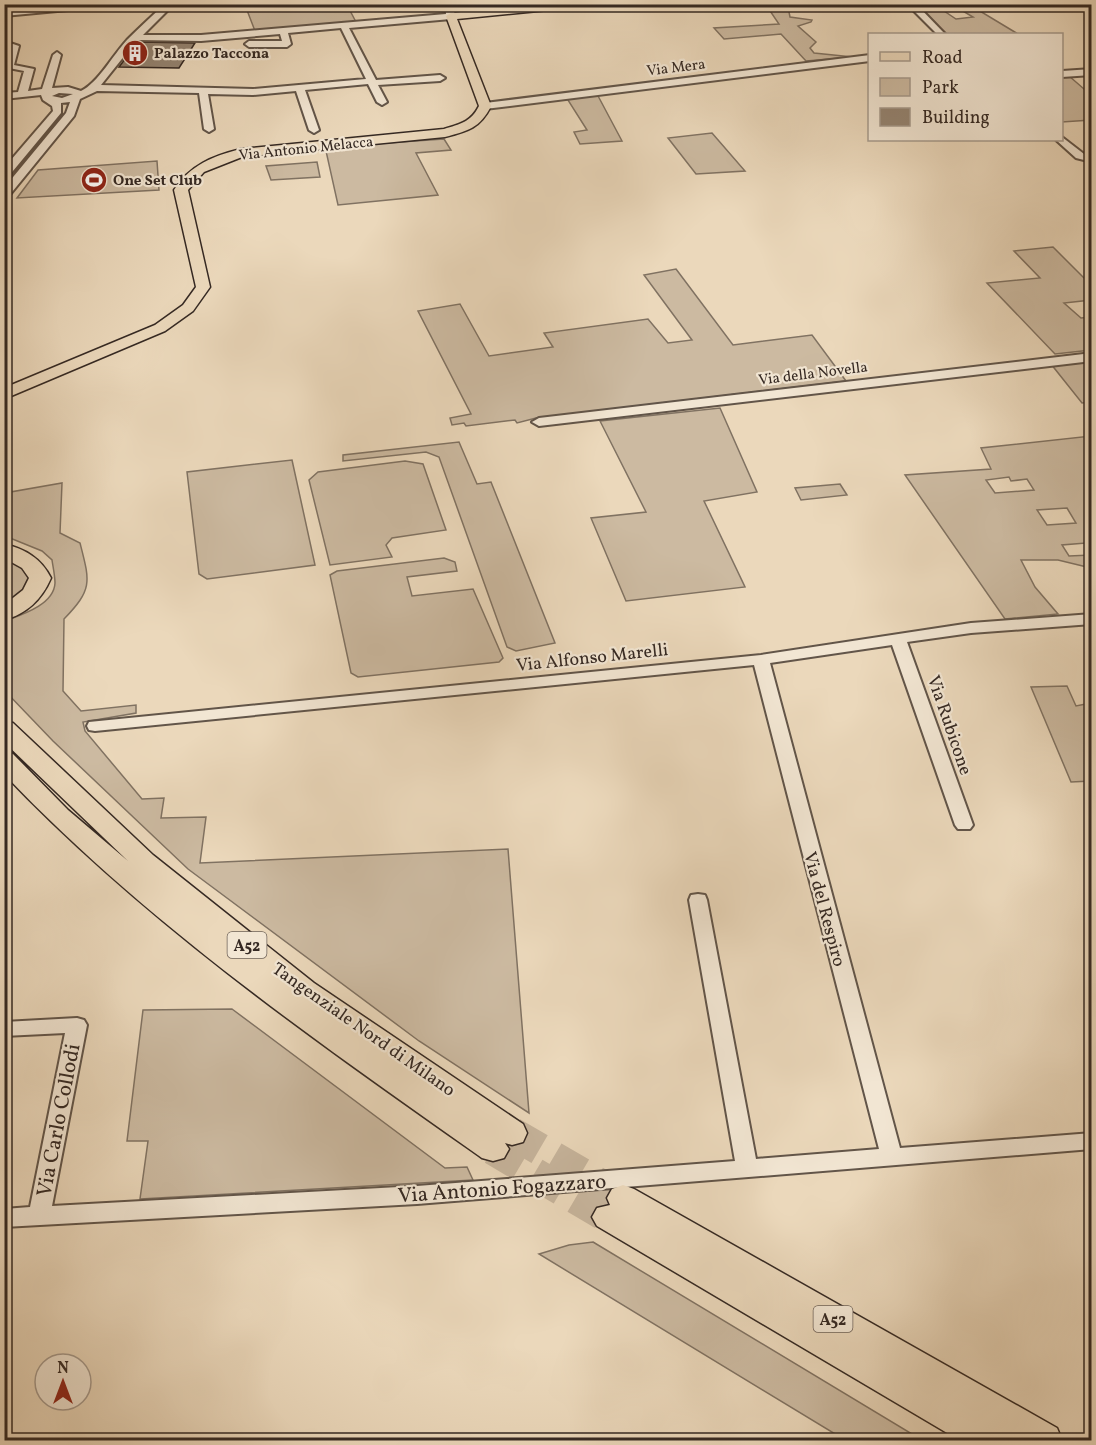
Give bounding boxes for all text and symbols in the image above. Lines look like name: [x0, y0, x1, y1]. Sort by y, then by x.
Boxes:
legend: [868, 33, 1063, 141]
building icon: Palazzo Taccona: [120, 38, 150, 68]
place label: Palazzo Taccona: [154, 44, 269, 65]
text: Road: [922, 46, 963, 71]
street label: Via Mera: [646, 54, 707, 83]
text: Park: [922, 76, 959, 101]
text: Building: [922, 106, 990, 131]
street label: Via Antonio Melacca: [238, 132, 374, 167]
sports icon: One Set Club: [79, 165, 109, 195]
place label: One Set Club: [113, 171, 202, 192]
street label: Via della Novella: [757, 357, 869, 392]
street label: Via Alfonso Marelli: [515, 638, 669, 679]
street label: Via Rubicone: [920, 672, 977, 779]
street label: Via del Respiro: [796, 849, 851, 970]
road number: A52: [228, 932, 266, 958]
street label: Tangenziale Nord di Milano: [266, 957, 460, 1103]
street label: Via Carlo Collodi: [30, 1041, 89, 1199]
street label: Via Antonio Fogazzaro: [397, 1168, 607, 1211]
road number: A52: [814, 1306, 852, 1332]
north arrow: [33, 1352, 93, 1412]
text: N: [57, 1358, 69, 1380]

